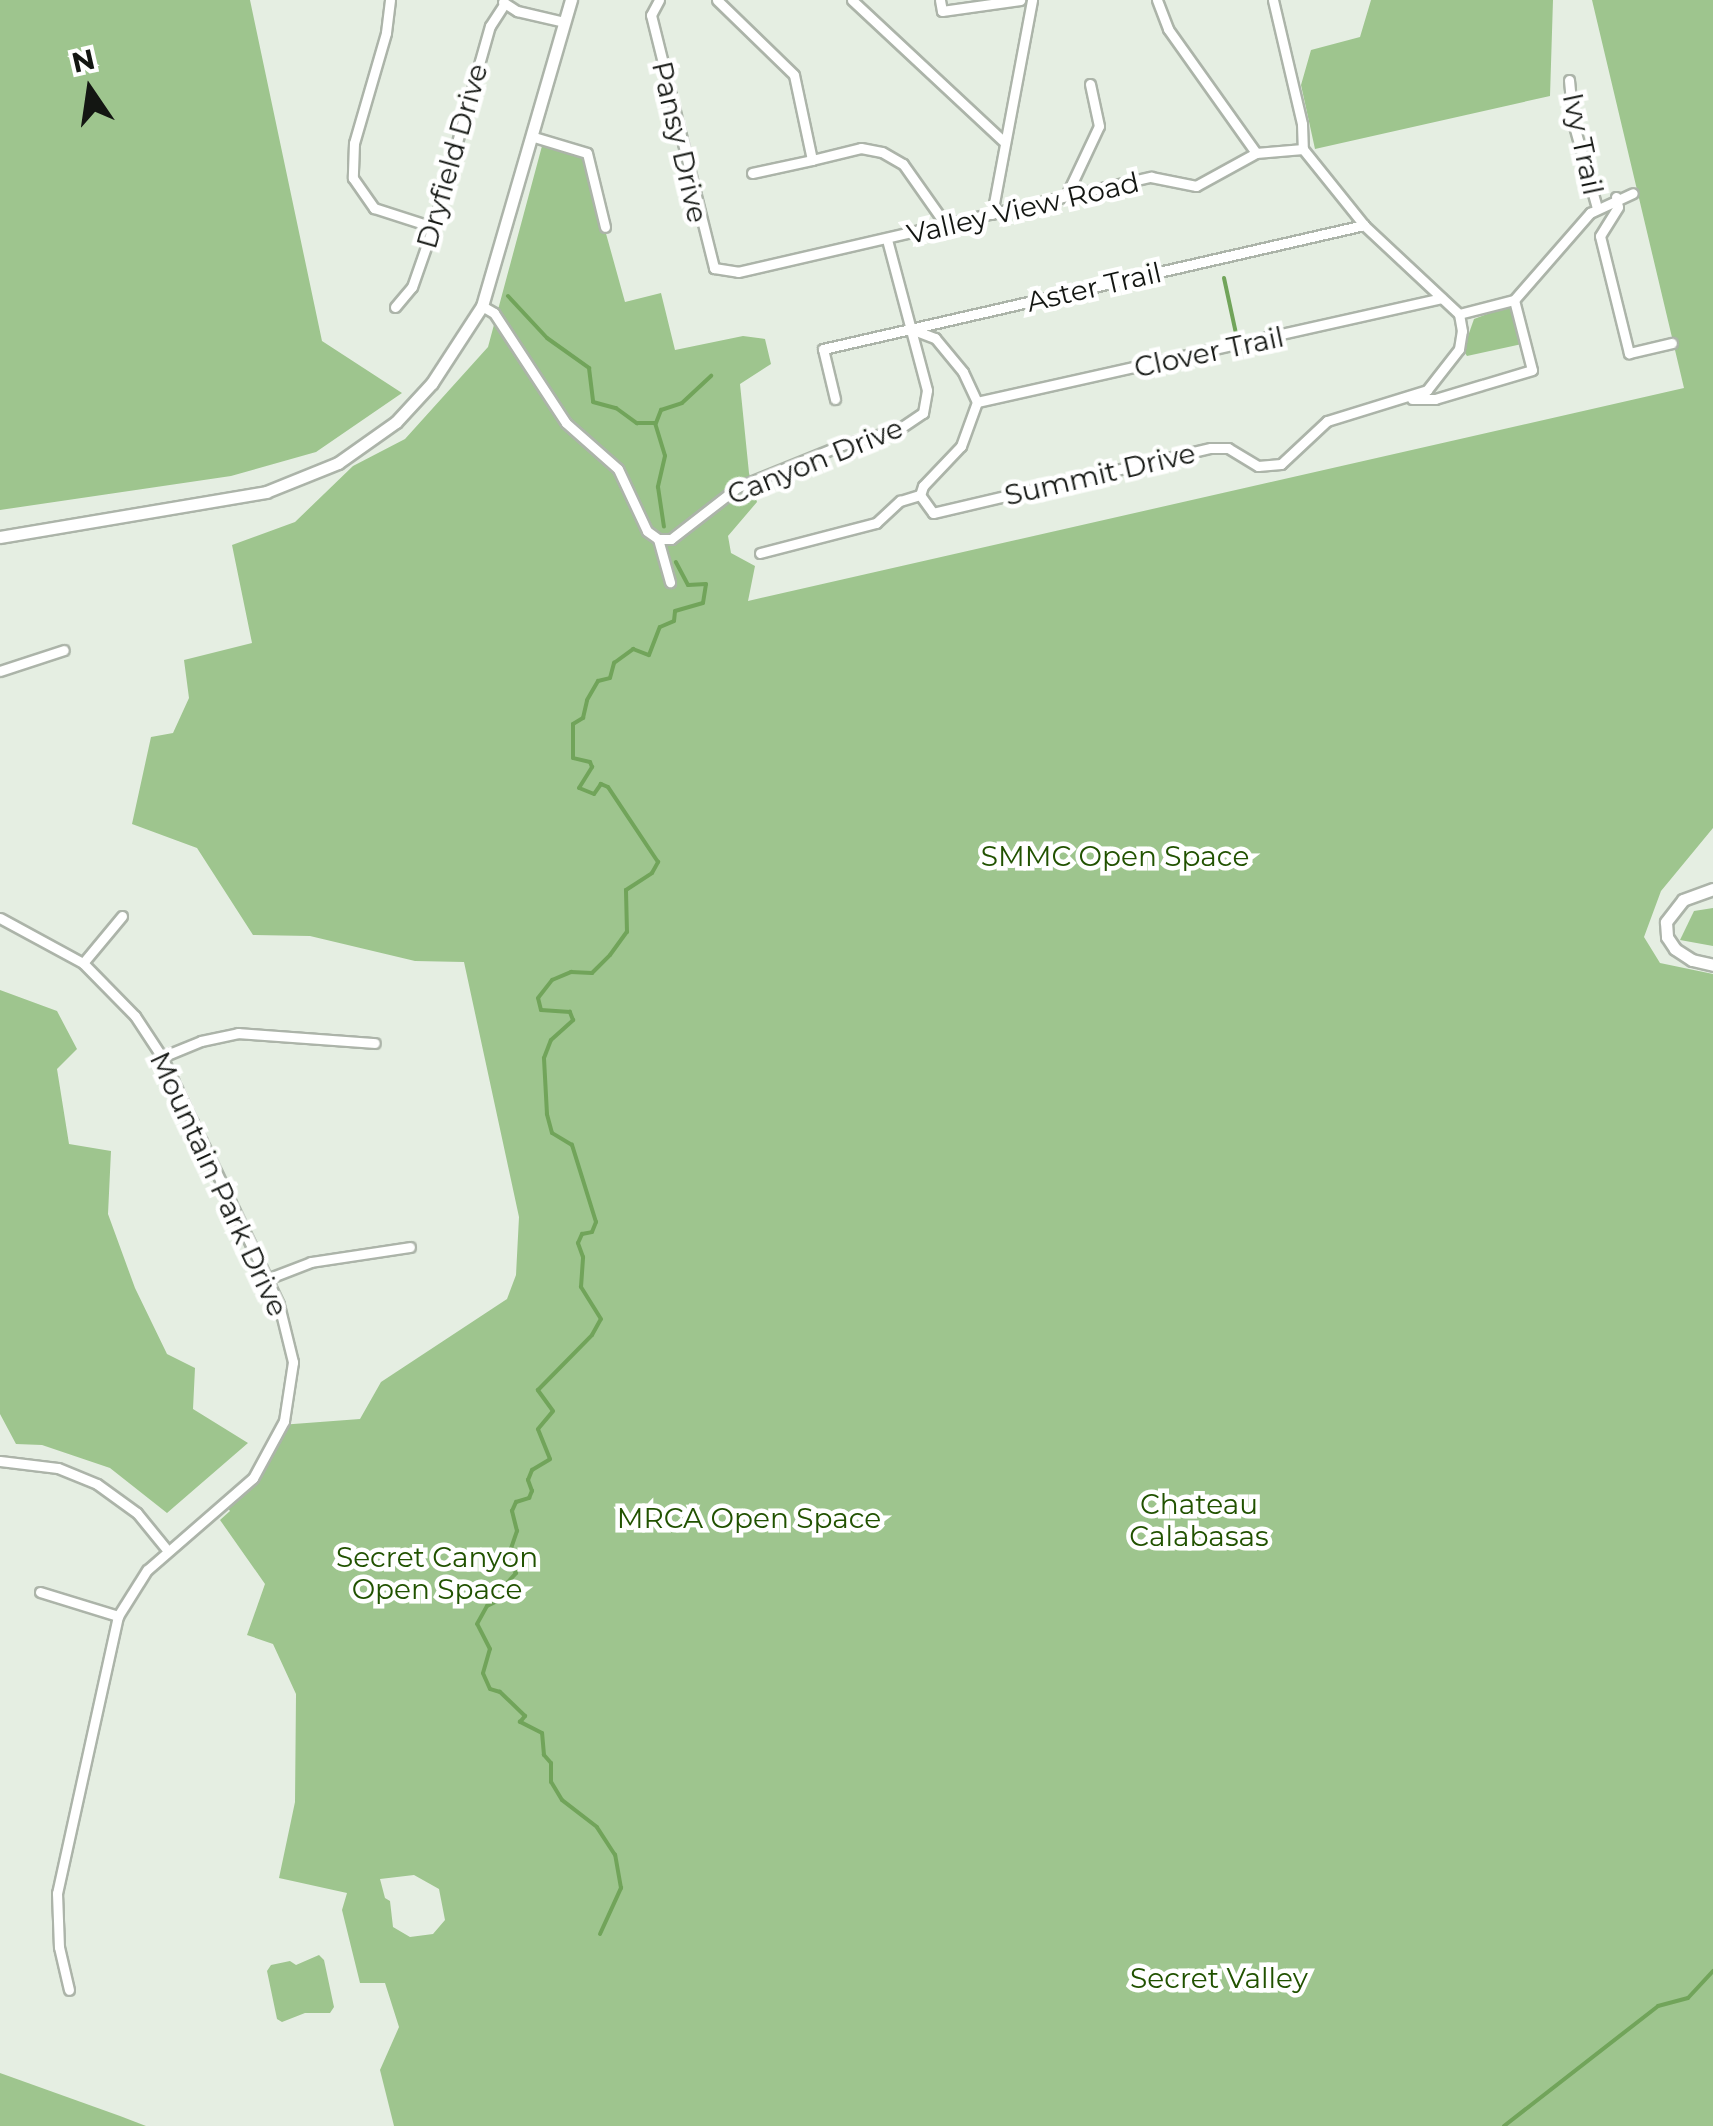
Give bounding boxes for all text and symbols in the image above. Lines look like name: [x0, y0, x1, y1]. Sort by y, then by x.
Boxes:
north arrow: [40, 40, 140, 140]
text: N: [68, 42, 98, 80]
street label: Pansy Drive: [645, 58, 715, 226]
street label: Dryfield Drive: [410, 60, 494, 252]
street label: Ivy Trail: [1556, 90, 1610, 198]
street label: Valley View Road: [904, 165, 1142, 251]
street label: Aster Trail: [1023, 255, 1165, 319]
street label: Clover Trail: [1131, 320, 1287, 384]
street label: Canyon Drive: [722, 410, 908, 512]
street label: Summit Drive: [1001, 436, 1199, 512]
park label: SMMC Open Space: [981, 839, 1249, 873]
street label: Mountain Park Drive: [143, 1046, 295, 1322]
park label: Chateau Calabasas: [1129, 1487, 1269, 1553]
park label: MRCA Open Space: [617, 1501, 881, 1535]
park label: Secret Canyon Open Space: [336, 1540, 538, 1606]
park label: Secret Valley: [1130, 1961, 1308, 1995]

